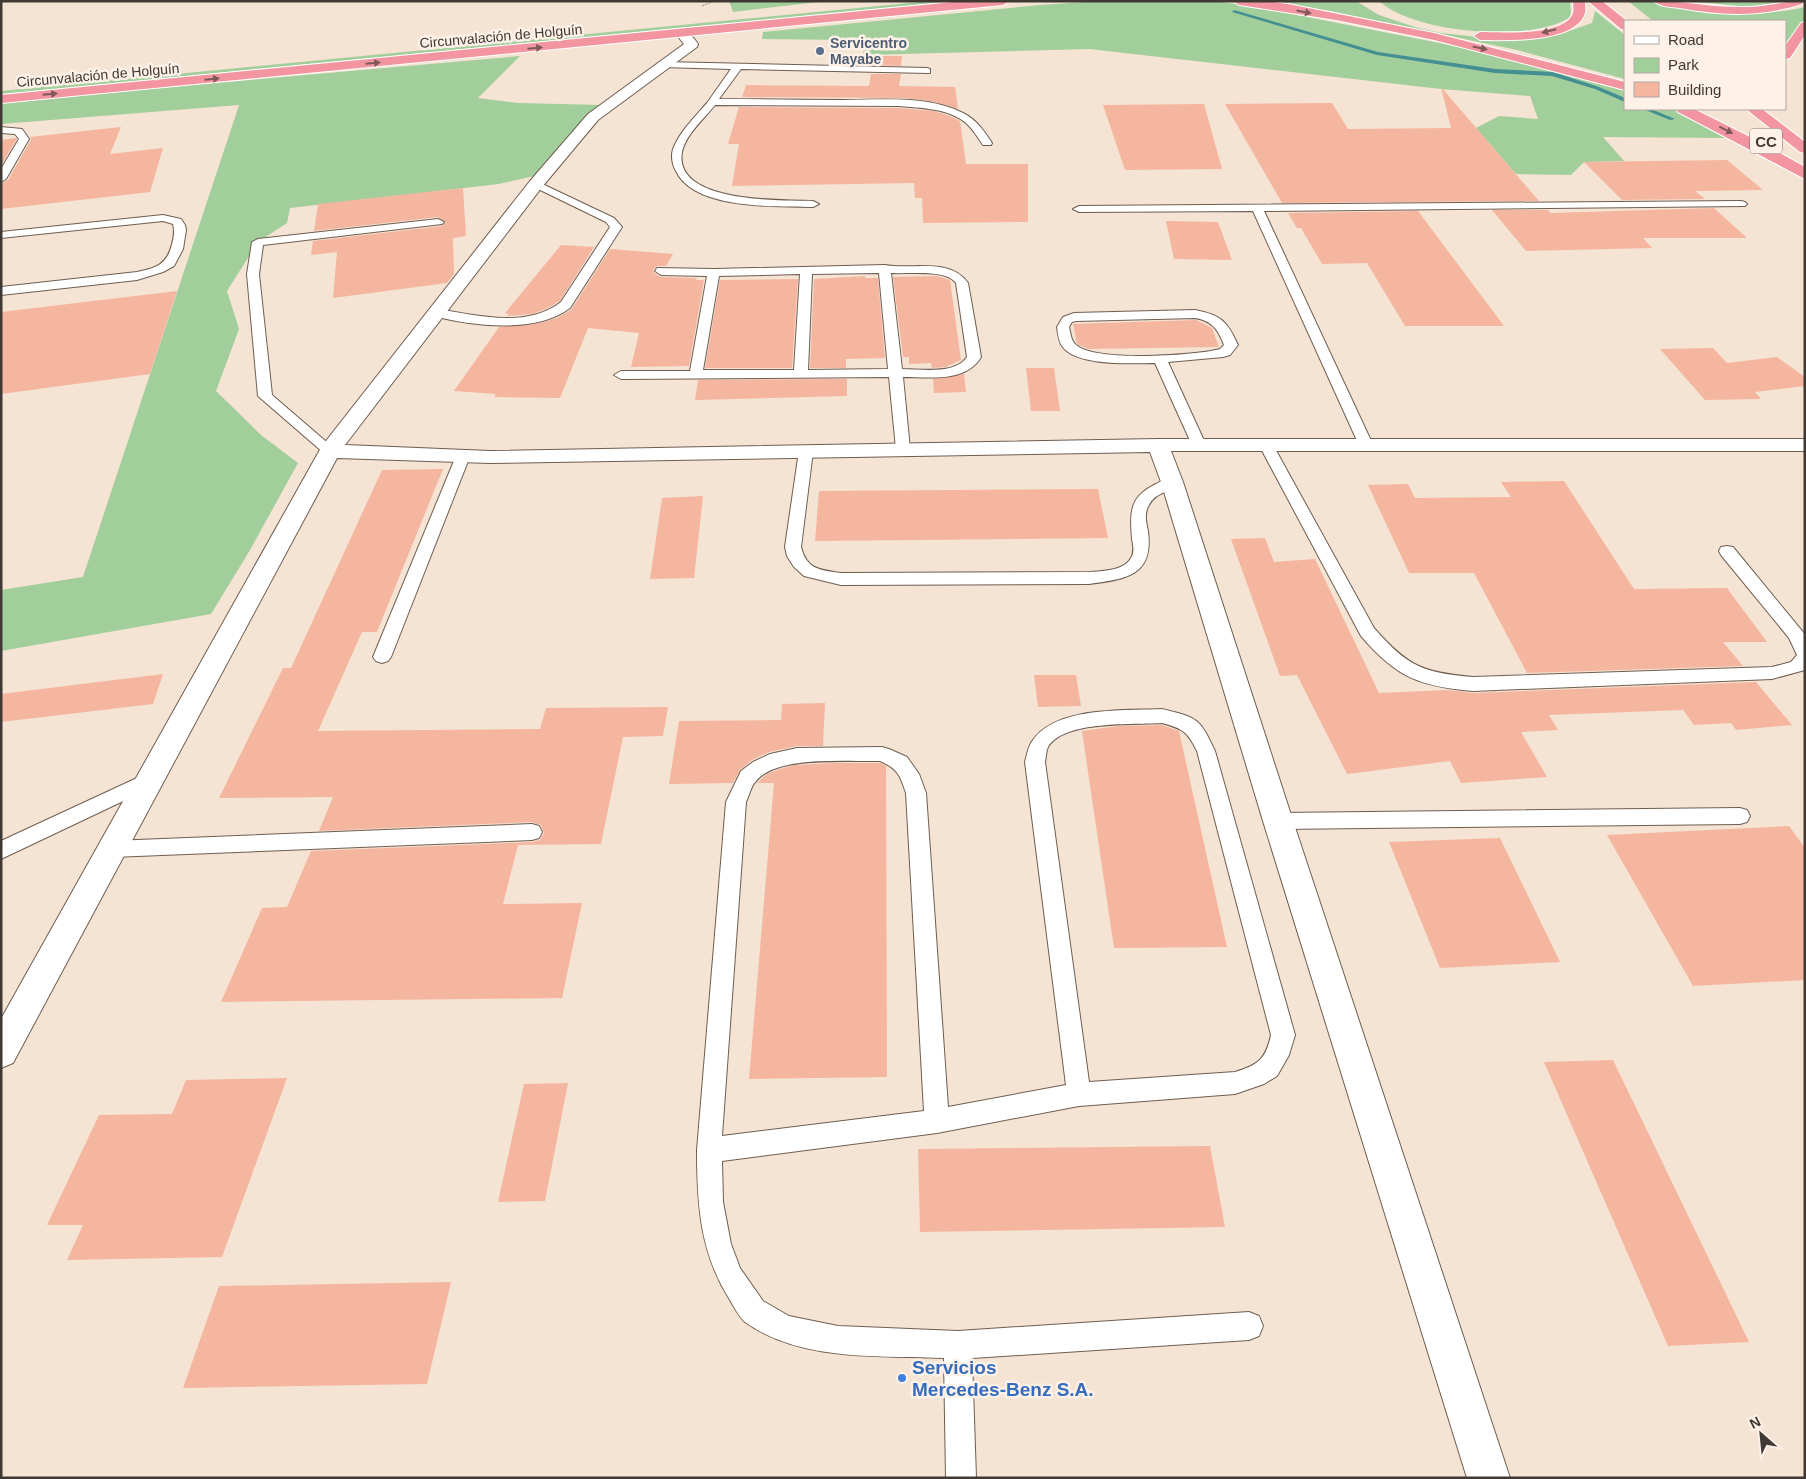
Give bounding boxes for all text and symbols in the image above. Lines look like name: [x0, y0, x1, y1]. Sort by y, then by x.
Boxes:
one-way arrow: [1296, 8, 1312, 16]
legend: [1624, 20, 1786, 110]
street label: Circunvalación de Holguín: [419, 21, 583, 51]
one-way arrow: [1541, 27, 1556, 35]
text: Road: [1668, 31, 1704, 48]
place label: Servicentro Mayabe: [830, 35, 907, 67]
one-way arrow: [527, 44, 543, 52]
one-way arrow: [1473, 44, 1488, 52]
marker: Servicentro Mayabe: [814, 45, 826, 57]
text: Park: [1668, 56, 1699, 73]
one-way arrow: [366, 59, 382, 67]
street label: Circunvalación de Holguín: [16, 60, 180, 90]
one-way arrow: [204, 75, 220, 83]
text: Building: [1668, 81, 1721, 98]
one-way arrow: [42, 90, 58, 98]
one-way arrow: [1719, 126, 1734, 134]
road number: CC: [1750, 128, 1782, 154]
place label: Servicios Mercedes-Benz S.A.: [912, 1357, 1094, 1400]
marker: Servicios Mercedes-Benz S.A.: [896, 1372, 908, 1384]
north arrow: [1736, 1409, 1786, 1459]
text: N: [1747, 1413, 1763, 1432]

